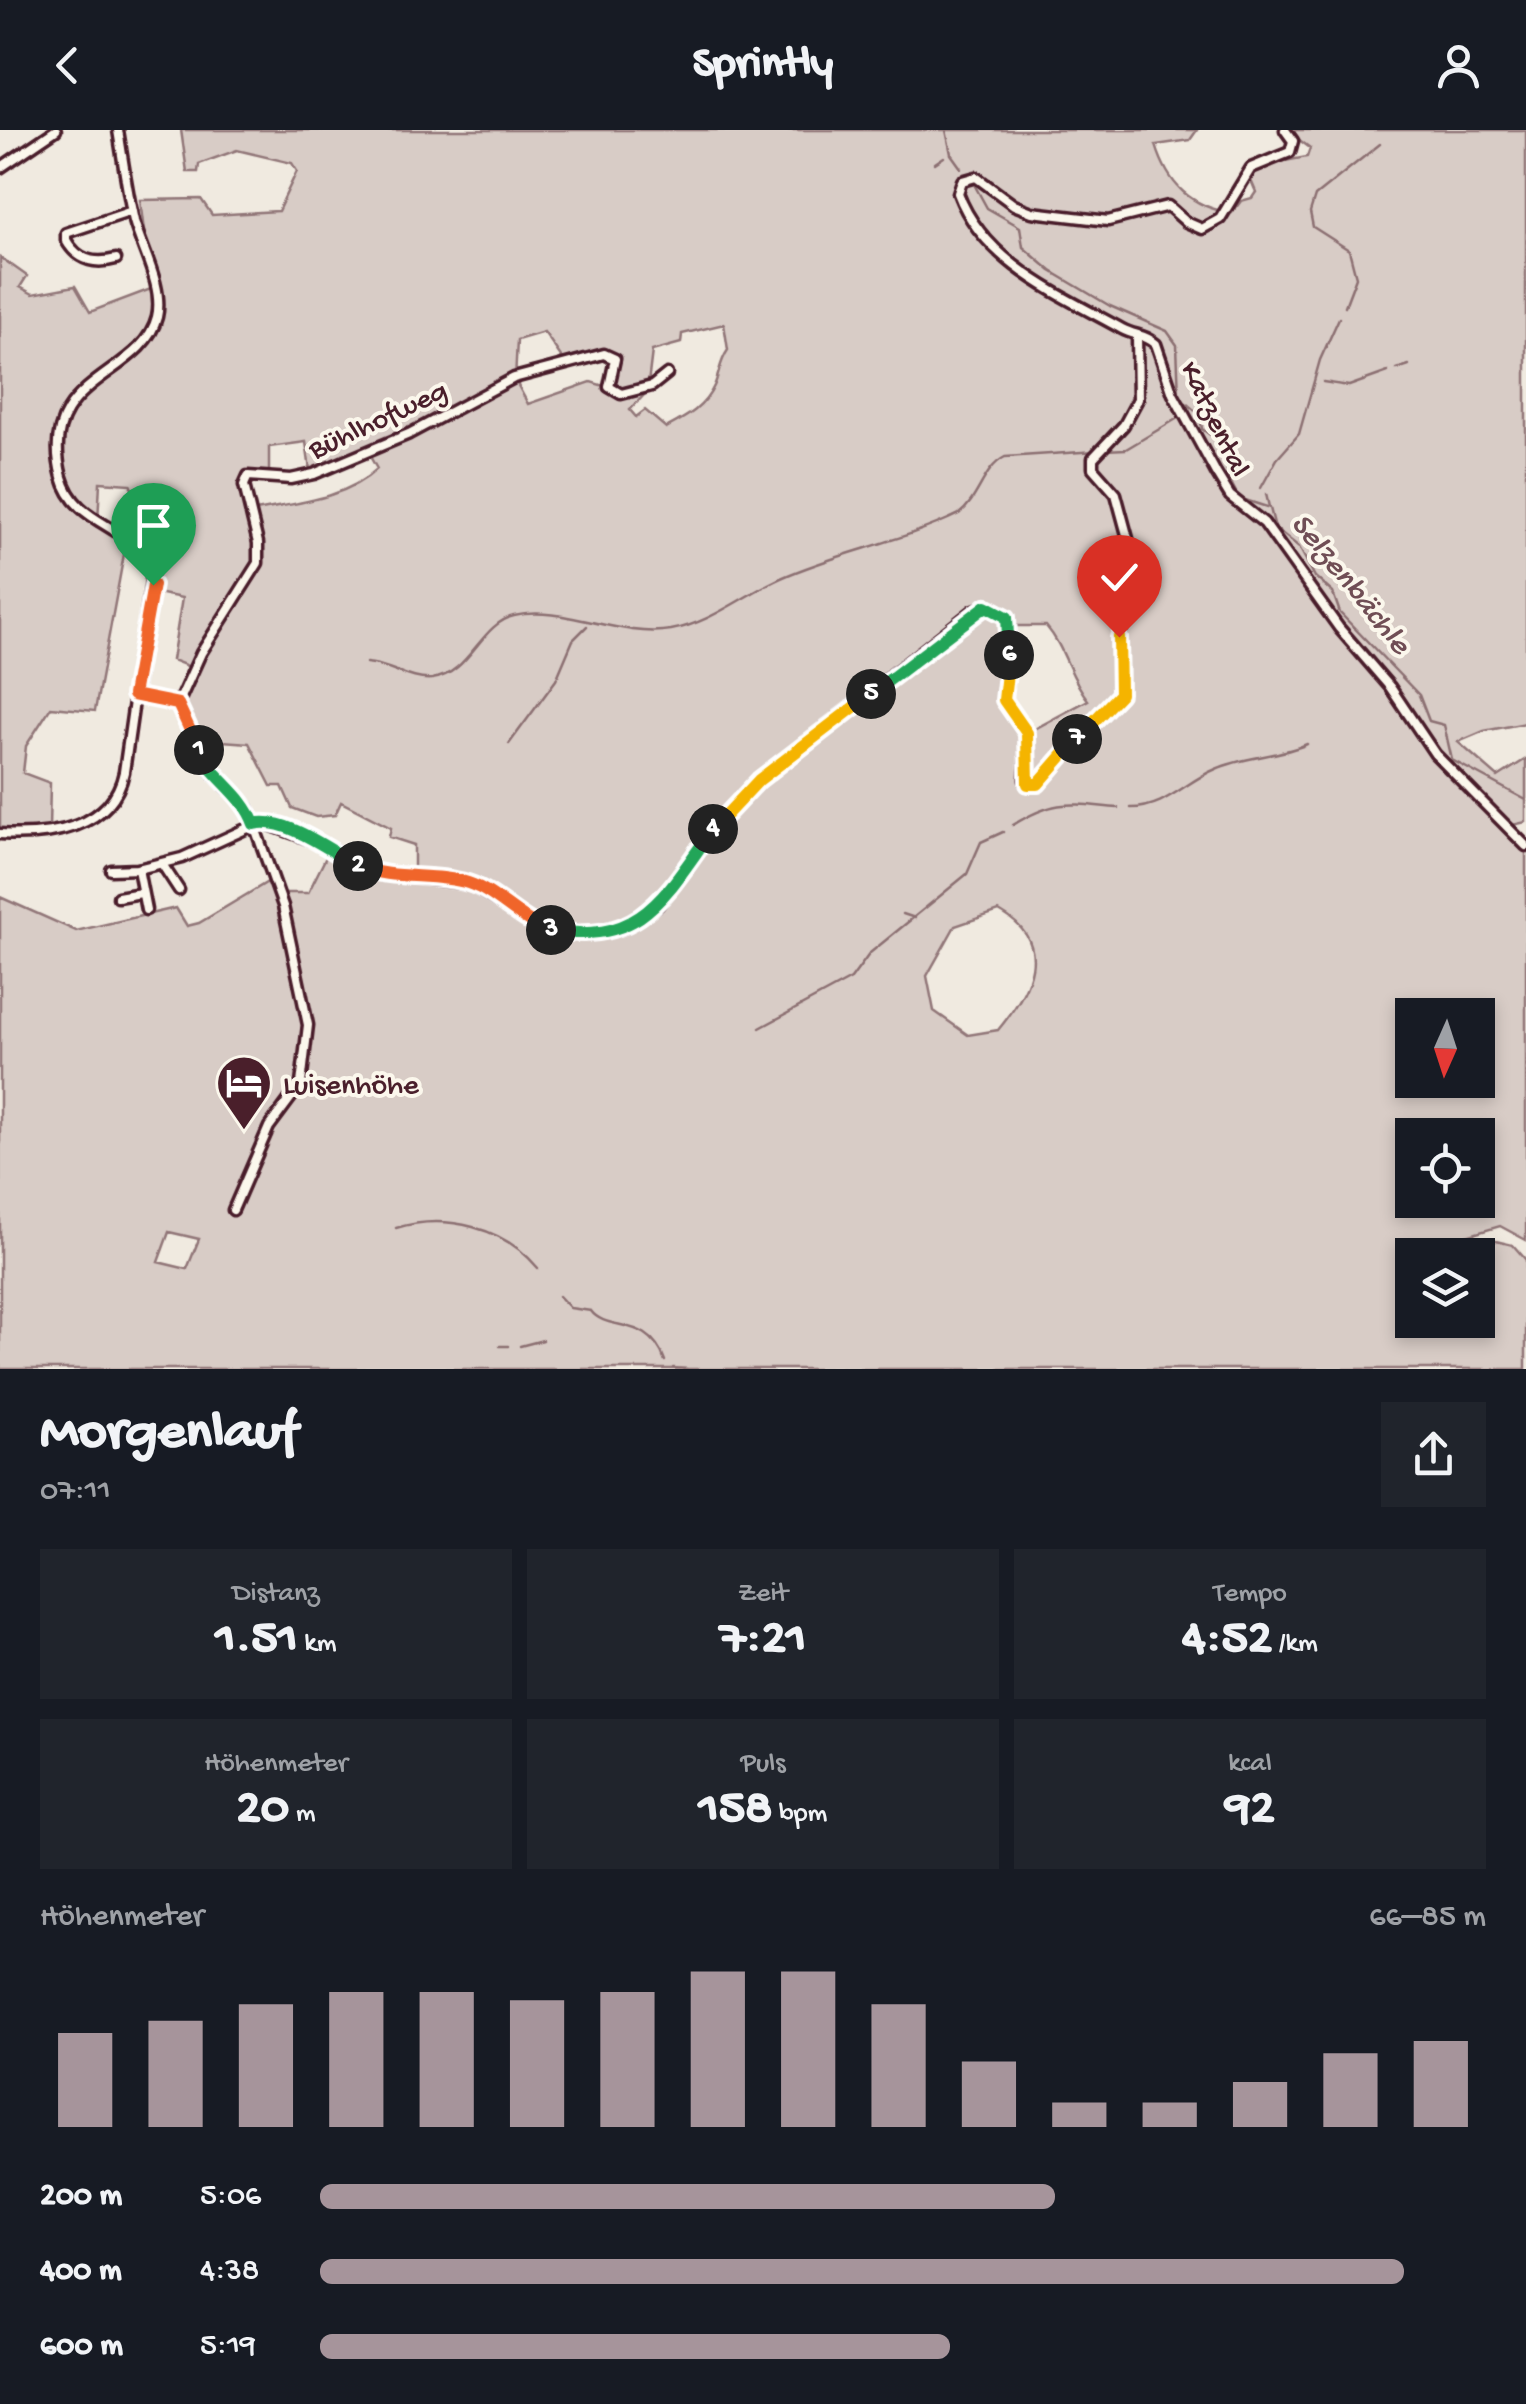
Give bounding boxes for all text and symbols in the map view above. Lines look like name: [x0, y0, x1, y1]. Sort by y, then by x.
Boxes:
icon: back: [40, 38, 95, 93]
icon: person: [1431, 38, 1486, 93]
text: Sprintly: [693, 39, 833, 92]
street label: Katzental: [1170, 357, 1256, 483]
street label: Bühlhofweg: [303, 375, 454, 470]
pin: [111, 483, 196, 586]
icon: arrive: [126, 498, 181, 553]
water label: Selzenbächle: [1281, 507, 1418, 665]
pin: [1077, 535, 1162, 638]
icon: check: [1092, 550, 1147, 605]
pin: 6: [984, 630, 1034, 680]
text: 6: [1002, 638, 1016, 671]
pin: 5: [846, 669, 896, 719]
text: 5: [864, 677, 878, 710]
pin: 7: [1052, 714, 1102, 764]
text: 7: [1070, 722, 1084, 755]
pin: 1: [174, 725, 224, 775]
text: 1: [193, 733, 205, 766]
pin: 4: [688, 804, 738, 854]
text: 4: [706, 812, 720, 845]
pin: 2: [333, 841, 383, 891]
text: 2: [351, 849, 365, 882]
pin: 3: [526, 905, 576, 955]
text: 3: [544, 913, 558, 946]
north arrow: [1395, 998, 1495, 1098]
map controls: [1395, 998, 1495, 1338]
hotel icon: Luisenhöhe: [214, 1053, 274, 1132]
place label: Luisenhöhe: [283, 1070, 419, 1105]
button: locate: [1395, 1118, 1495, 1218]
button: layers: [1395, 1238, 1495, 1338]
button: share: [1381, 1402, 1486, 1507]
text: Morgenlauf: [40, 1403, 297, 1467]
text: 07:11: [40, 1473, 111, 1511]
text: Distanz: [232, 1578, 320, 1611]
text: Zeit: [738, 1578, 788, 1611]
text: Tempo: [1213, 1578, 1287, 1611]
text: 1.51: [215, 1611, 298, 1670]
text: 7:21: [720, 1611, 806, 1670]
text: 4:52: [1182, 1611, 1272, 1670]
text: km: [298, 1628, 337, 1661]
text: /km: [1272, 1628, 1318, 1661]
text: Höhenmeter: [204, 1748, 348, 1781]
text: Puls: [740, 1748, 786, 1781]
text: kcal: [1228, 1748, 1272, 1781]
text: 20: [236, 1781, 289, 1840]
text: 158: [699, 1781, 772, 1840]
text: 92: [1225, 1781, 1275, 1840]
text: m: [289, 1798, 316, 1831]
text: bpm: [772, 1798, 827, 1831]
text: Höhenmeter: [40, 1899, 204, 1937]
text: 66–85 m: [1369, 1899, 1486, 1937]
text: 200 m: [40, 2178, 122, 2216]
text: 5:06: [200, 2178, 261, 2216]
text: 400 m: [40, 2253, 122, 2291]
text: 4:38: [200, 2253, 259, 2291]
text: 600 m: [40, 2328, 123, 2366]
text: 5:19: [200, 2328, 256, 2366]

